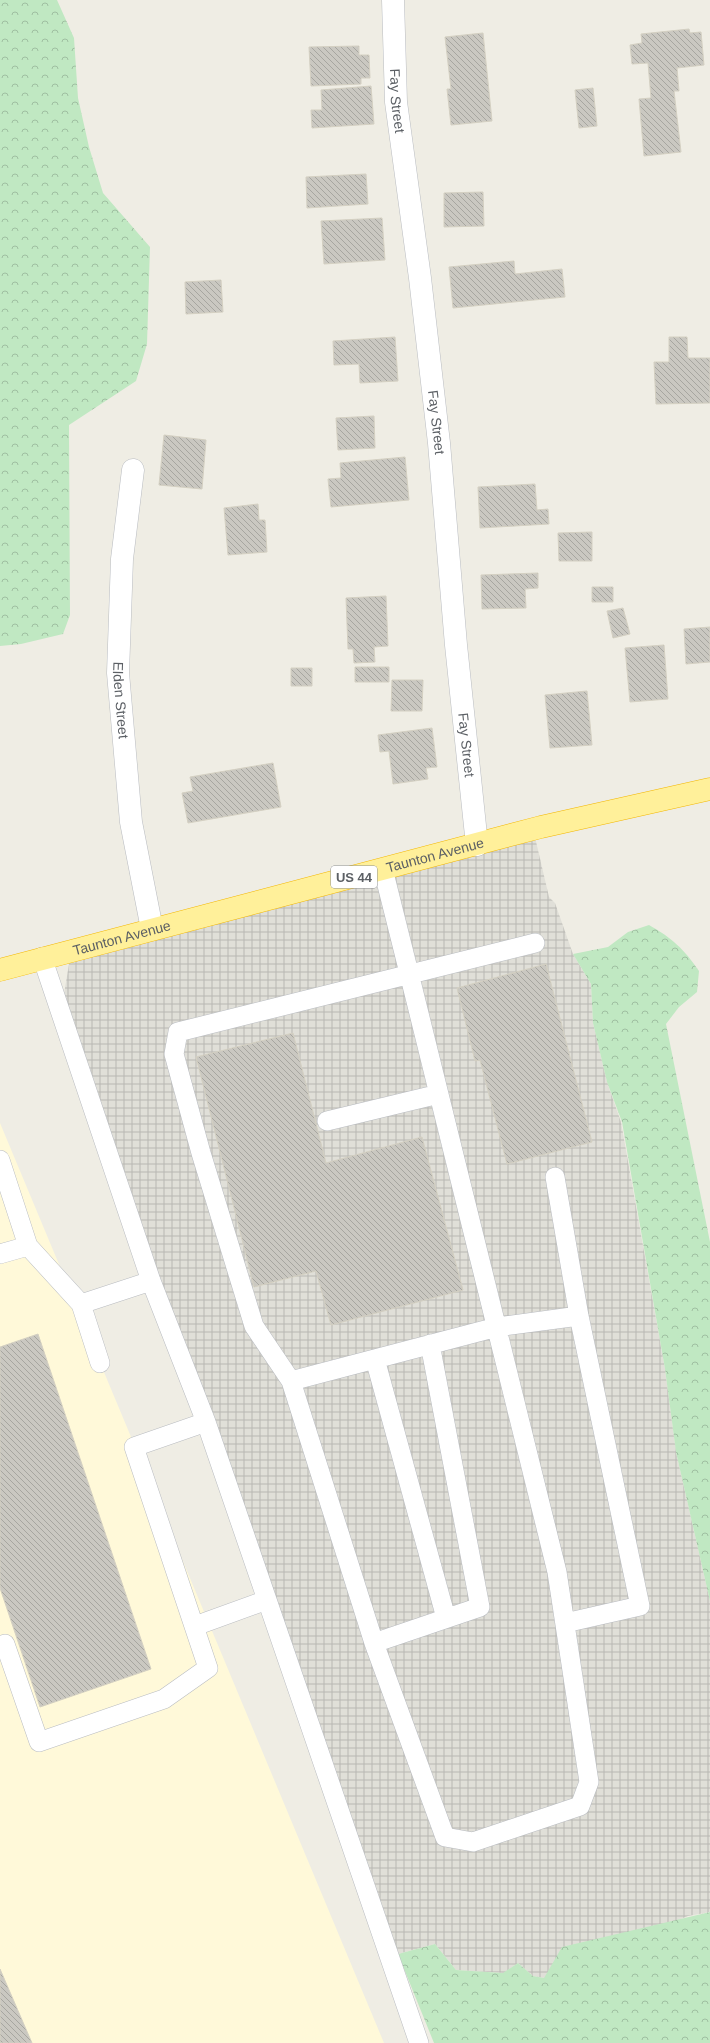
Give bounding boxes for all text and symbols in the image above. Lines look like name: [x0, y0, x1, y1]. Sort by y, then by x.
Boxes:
street label: Fay Street: [387, 68, 408, 134]
street label: Fay Street: [425, 389, 448, 455]
street label: Elden Street: [110, 661, 132, 739]
street label: Fay Street: [455, 712, 478, 778]
street label: Taunton Avenue: [385, 834, 486, 876]
road number: US 44: [331, 866, 377, 888]
street label: Taunton Avenue: [71, 917, 173, 958]

